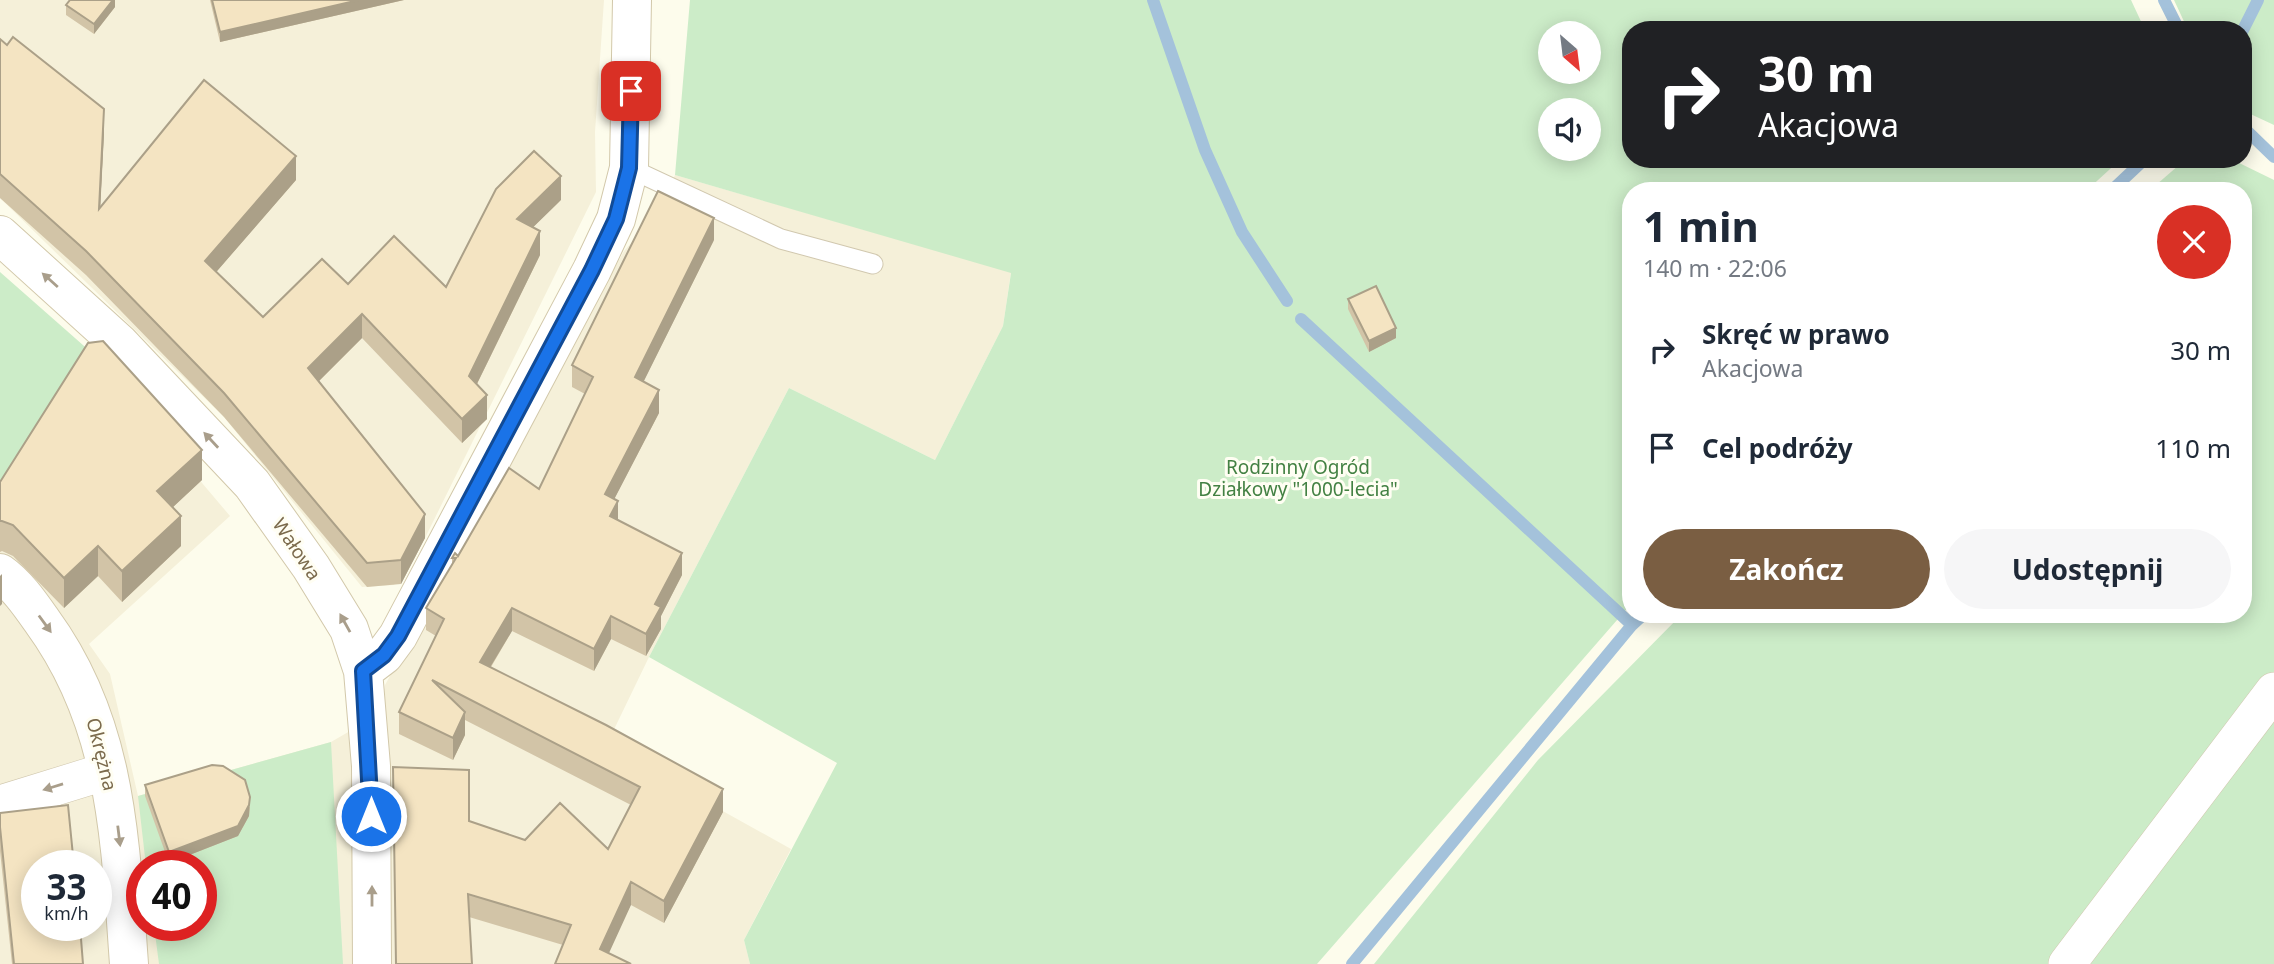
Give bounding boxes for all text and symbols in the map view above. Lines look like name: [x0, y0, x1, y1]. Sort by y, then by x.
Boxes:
north arrow: [1538, 21, 1601, 84]
map controls: [1538, 21, 1601, 161]
text: 30 m: [1758, 40, 1875, 106]
icon: right: [1643, 49, 1734, 140]
pin: [601, 61, 661, 121]
icon: arrive: [612, 72, 650, 110]
button: sound: [1538, 98, 1601, 161]
text: Akacjowa: [1758, 103, 1899, 146]
text: 1 min: [1643, 197, 1759, 254]
button: close: [2157, 205, 2231, 279]
text: 140 m · 22:06: [1643, 252, 1787, 284]
one-way arrow: [41, 272, 59, 288]
text: Skręć w prawo: [1702, 316, 1890, 352]
icon: right: [1643, 331, 1681, 369]
text: 30 m: [2170, 332, 2231, 368]
text: Akacjowa: [1702, 352, 1803, 384]
icon: arrive: [1643, 429, 1681, 467]
text: Cel podróży: [1702, 430, 1853, 466]
text: 110 m: [2155, 430, 2231, 466]
one-way arrow: [203, 431, 219, 449]
park label: Rodzinny Ogród Działkowy "1000-lecia": [1198, 454, 1398, 502]
street label: Wałowa: [267, 513, 327, 585]
button: Zakończ: [1643, 529, 1930, 609]
button: Udostępnij: [1944, 529, 2231, 609]
one-way arrow: [339, 614, 351, 633]
one-way arrow: [37, 615, 51, 633]
street label: Okrężna: [80, 715, 124, 793]
position arrow: [334, 779, 408, 853]
one-way arrow: [43, 783, 64, 793]
one-way arrow: [113, 825, 124, 847]
speed limit sign: 40: [126, 850, 217, 941]
text: 33: [46, 863, 87, 910]
one-way arrow: [366, 885, 378, 907]
text: km/h: [44, 901, 89, 925]

